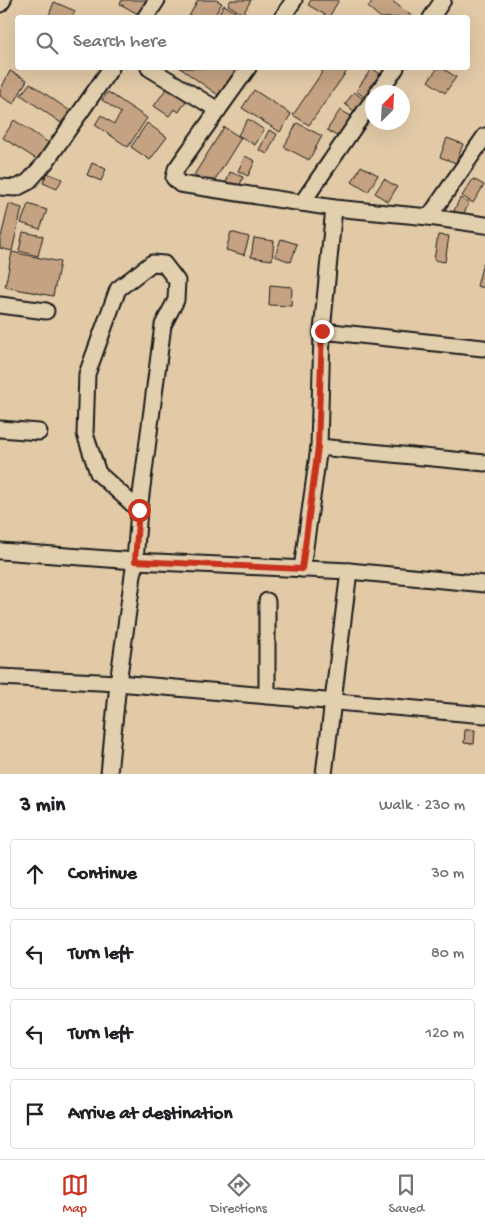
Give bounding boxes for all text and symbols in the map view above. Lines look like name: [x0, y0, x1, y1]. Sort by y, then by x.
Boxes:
search box: [15, 15, 470, 70]
icon: search: [33, 29, 61, 57]
text: Search here: [73, 31, 167, 54]
north arrow: [365, 85, 410, 130]
route end: [311, 320, 334, 343]
route start: [128, 499, 151, 522]
text: 3 min: [20, 794, 65, 819]
text: Walk · 230 m: [379, 797, 465, 816]
icon: ahead: [21, 860, 49, 888]
text: Continue: [68, 863, 137, 886]
text: 30 m: [431, 865, 464, 884]
icon: left: [21, 940, 49, 968]
text: Turn left: [68, 943, 132, 966]
text: 80 m: [431, 945, 464, 964]
icon: left: [21, 1020, 49, 1048]
text: Turn left: [68, 1023, 132, 1046]
text: 120 m: [425, 1025, 464, 1044]
icon: arrive: [21, 1100, 49, 1128]
text: Arrive at destination: [68, 1103, 232, 1126]
tab: Map: [61, 1171, 89, 1218]
tab: Directions: [210, 1171, 267, 1218]
tab: Saved: [388, 1171, 424, 1218]

